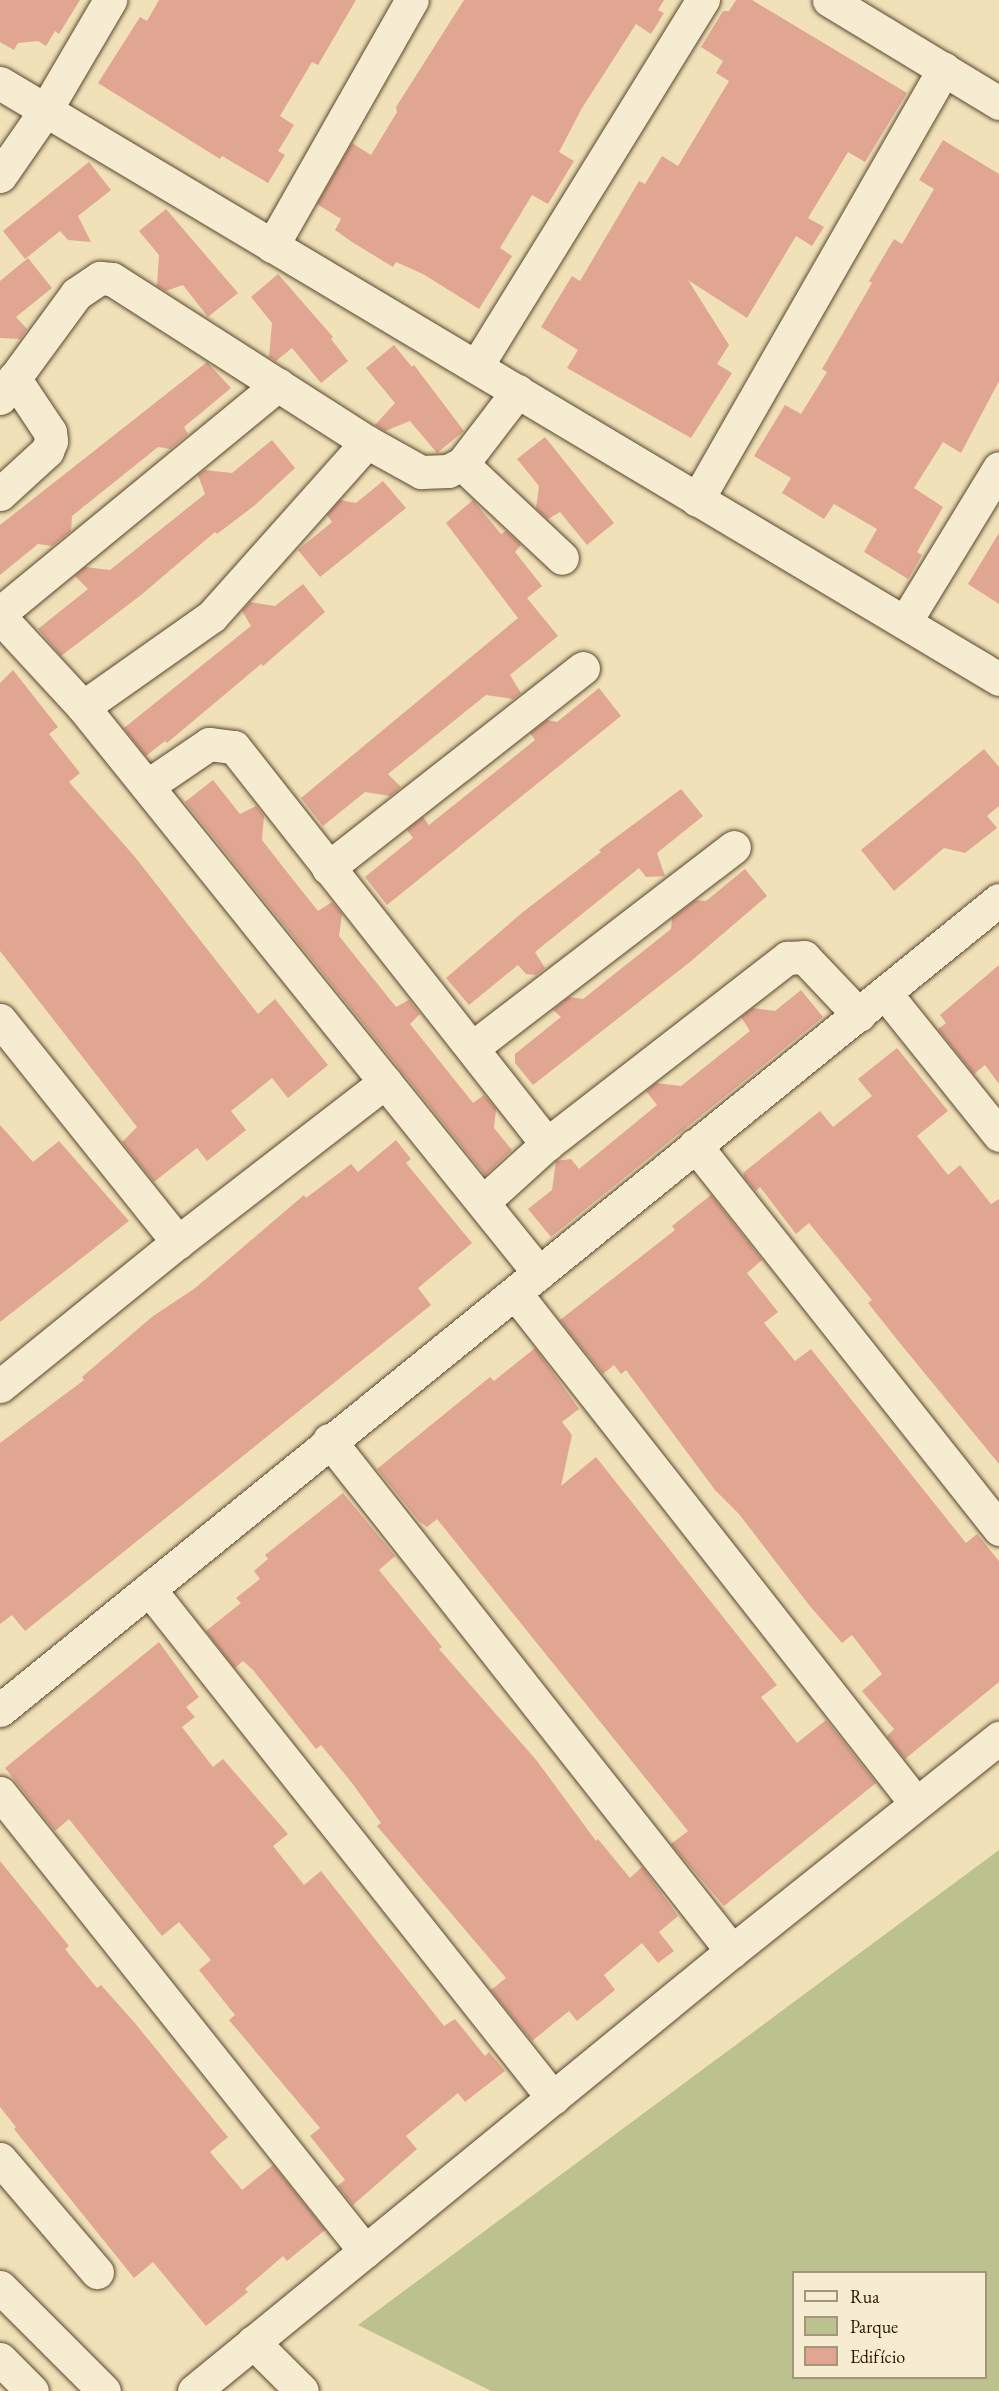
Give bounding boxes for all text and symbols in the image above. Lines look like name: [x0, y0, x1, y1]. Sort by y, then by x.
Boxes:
legend: [792, 2271, 987, 2379]
text: Rua: [850, 2285, 880, 2308]
text: Parque: [850, 2315, 898, 2338]
text: Edifício: [850, 2345, 905, 2368]

